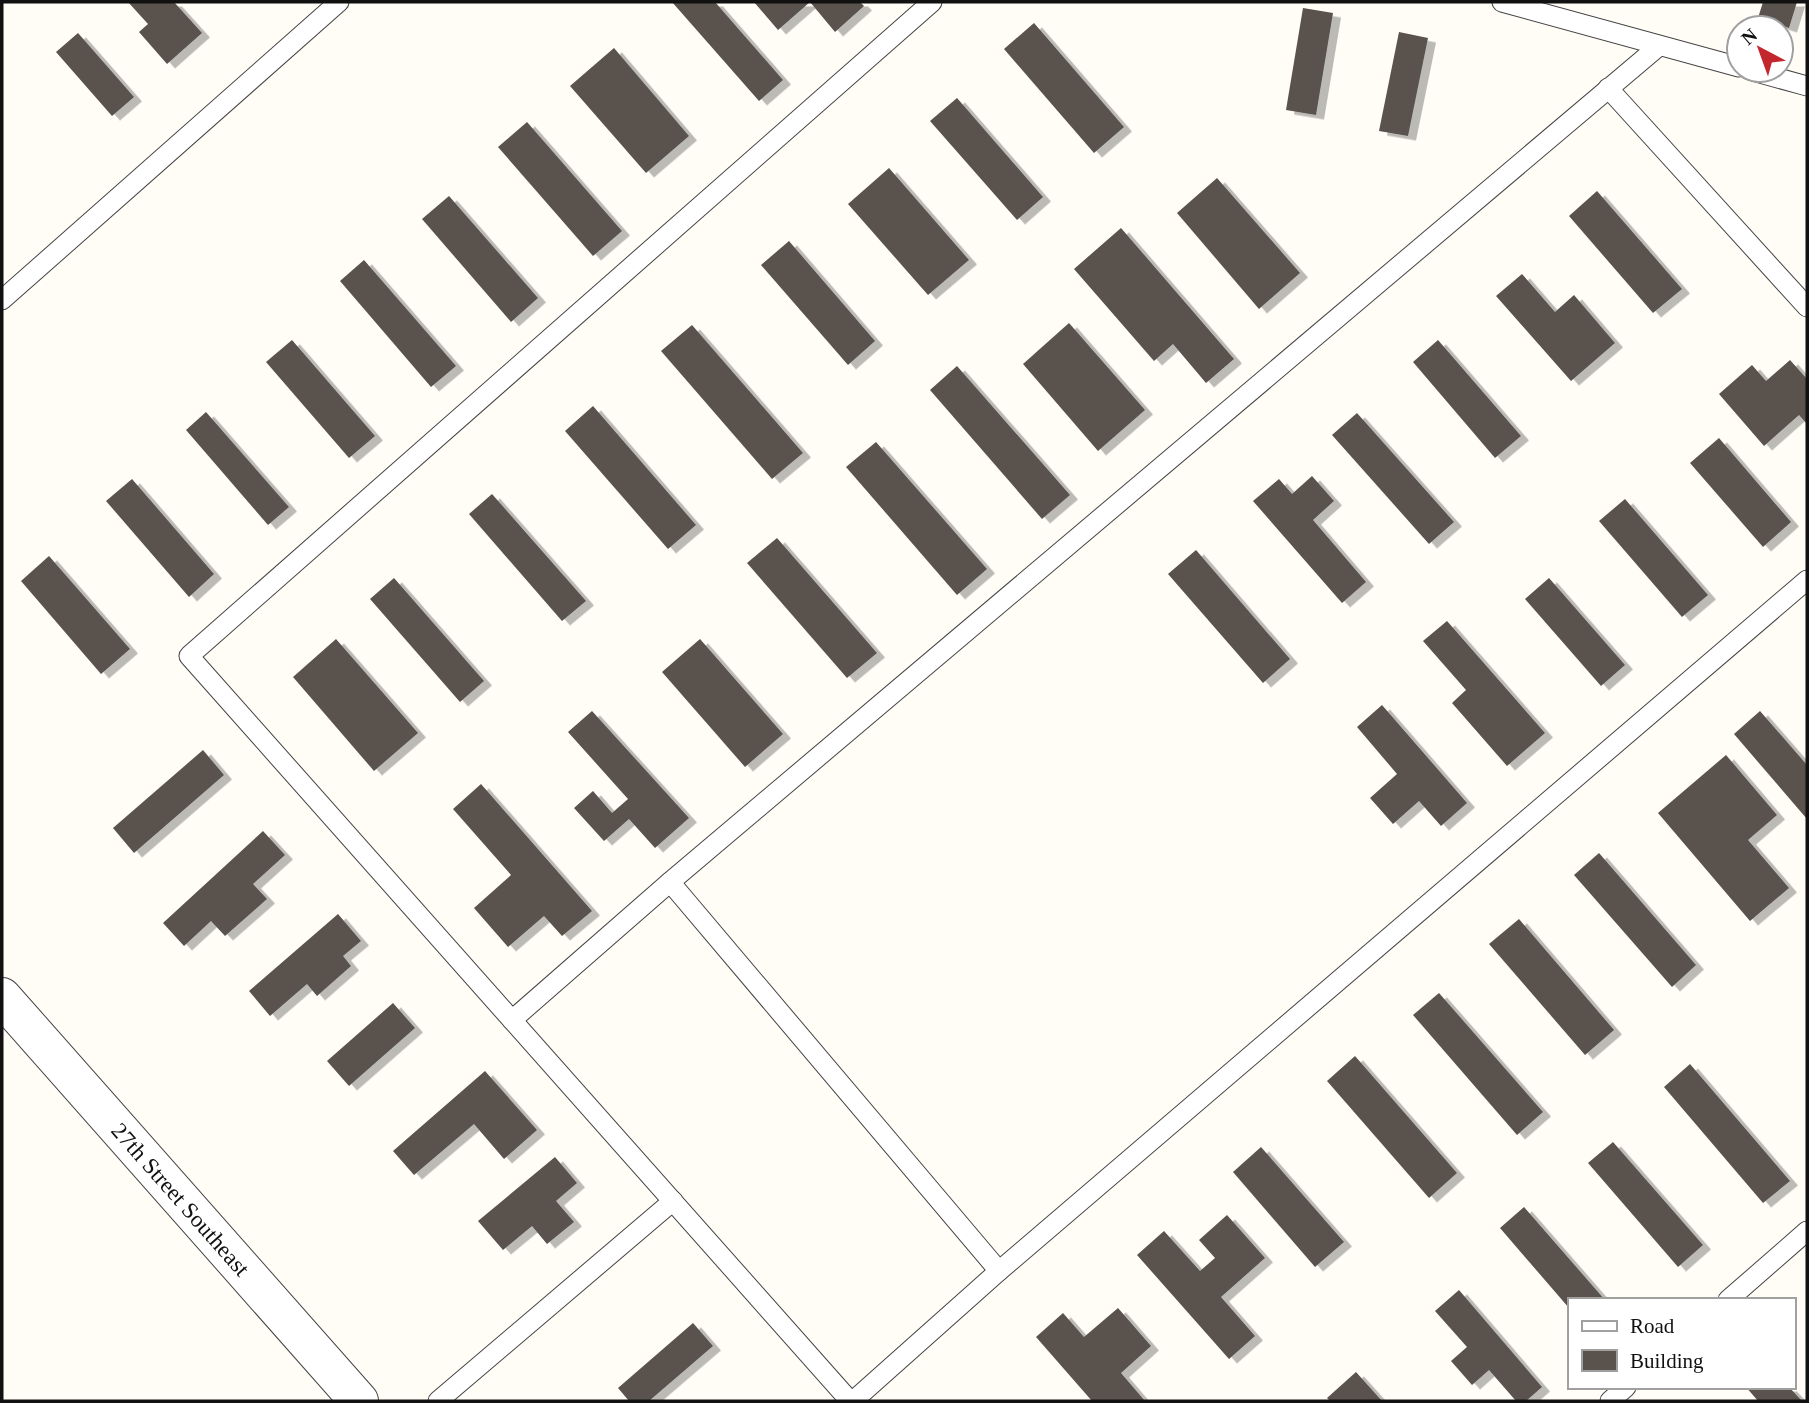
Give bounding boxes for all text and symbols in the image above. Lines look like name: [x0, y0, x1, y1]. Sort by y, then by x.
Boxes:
north arrow: [1725, 14, 1795, 84]
text: N: [1737, 24, 1761, 49]
street label: 27th Street Southeast: [107, 1118, 255, 1281]
legend: [1568, 1298, 1795, 1389]
text: Road: [1630, 1314, 1675, 1338]
text: Building: [1630, 1349, 1704, 1373]

